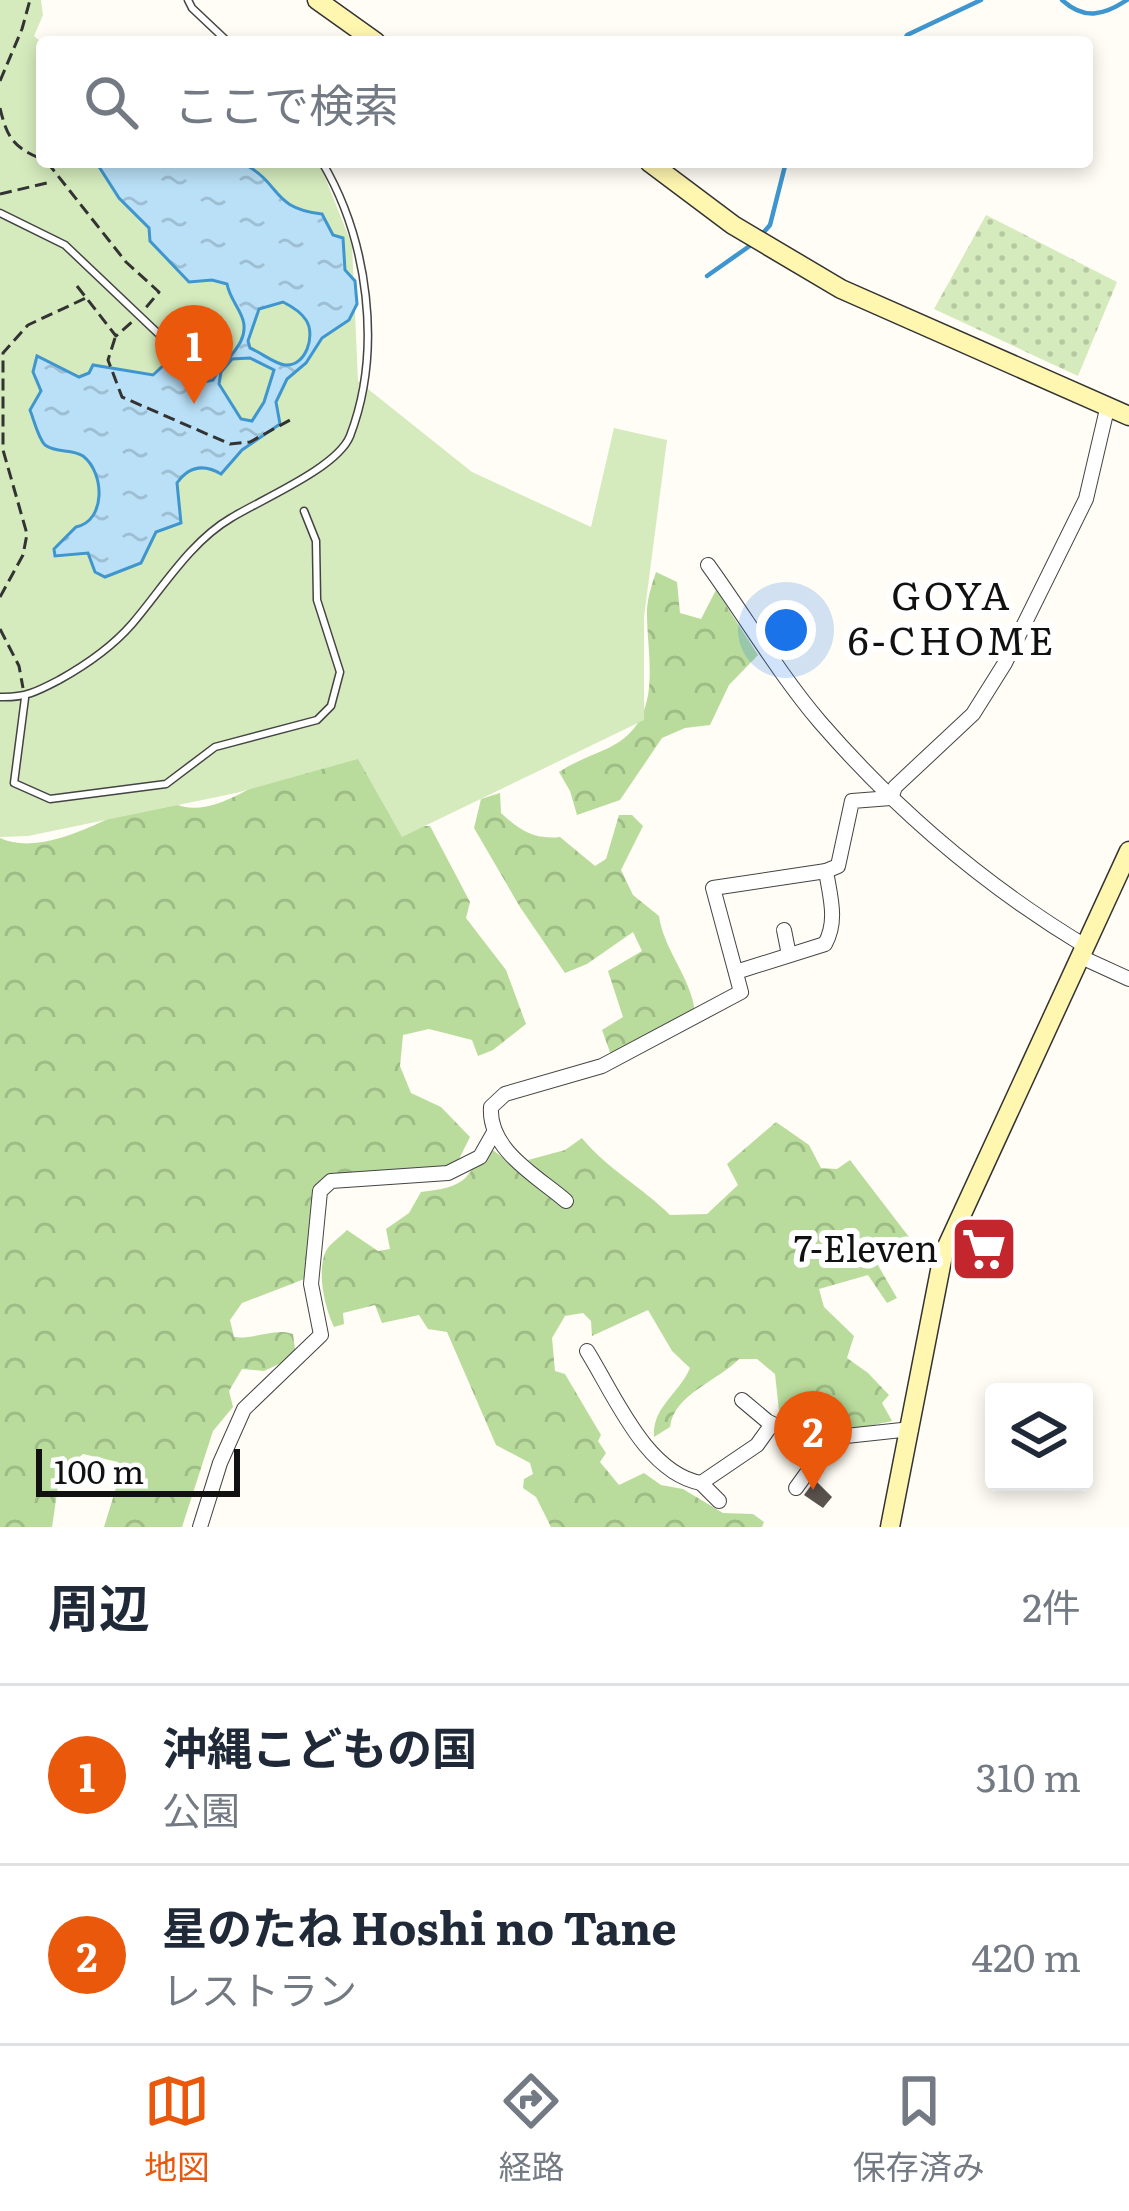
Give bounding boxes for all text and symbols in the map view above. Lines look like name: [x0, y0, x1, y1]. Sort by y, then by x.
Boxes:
search box: [36, 36, 1093, 168]
icon: search: [78, 69, 144, 135]
text: ここで検索: [174, 69, 399, 136]
pin: 1: [155, 305, 233, 404]
district label: GOYA 6-CHOME: [848, 564, 1056, 667]
your location: [756, 600, 816, 660]
supermarket icon: 7-Eleven: [949, 1214, 1019, 1284]
place label: 7-Eleven: [794, 1220, 938, 1273]
map controls: [985, 1383, 1093, 1491]
button: layers: [985, 1383, 1093, 1491]
pin: 2: [774, 1391, 852, 1490]
scale bar: [36, 1443, 240, 1496]
text: 100 m: [54, 1445, 144, 1494]
text: 周辺: [48, 1567, 150, 1643]
text: 2件: [1022, 1576, 1081, 1634]
text: 沖縄こどもの国: [162, 1712, 477, 1779]
text: 1: [79, 1746, 95, 1804]
text: 310 m: [976, 1746, 1081, 1804]
text: 公園: [162, 1779, 240, 1837]
text: 星のたね Hoshi no Tane: [162, 1892, 677, 1959]
text: 2: [77, 1926, 97, 1984]
text: 420 m: [972, 1926, 1081, 1984]
text: レストラン: [162, 1959, 357, 2017]
tab: 地図: [144, 2068, 210, 2189]
tab: 経路: [498, 2068, 564, 2189]
tab: 保存済み: [853, 2068, 985, 2189]

